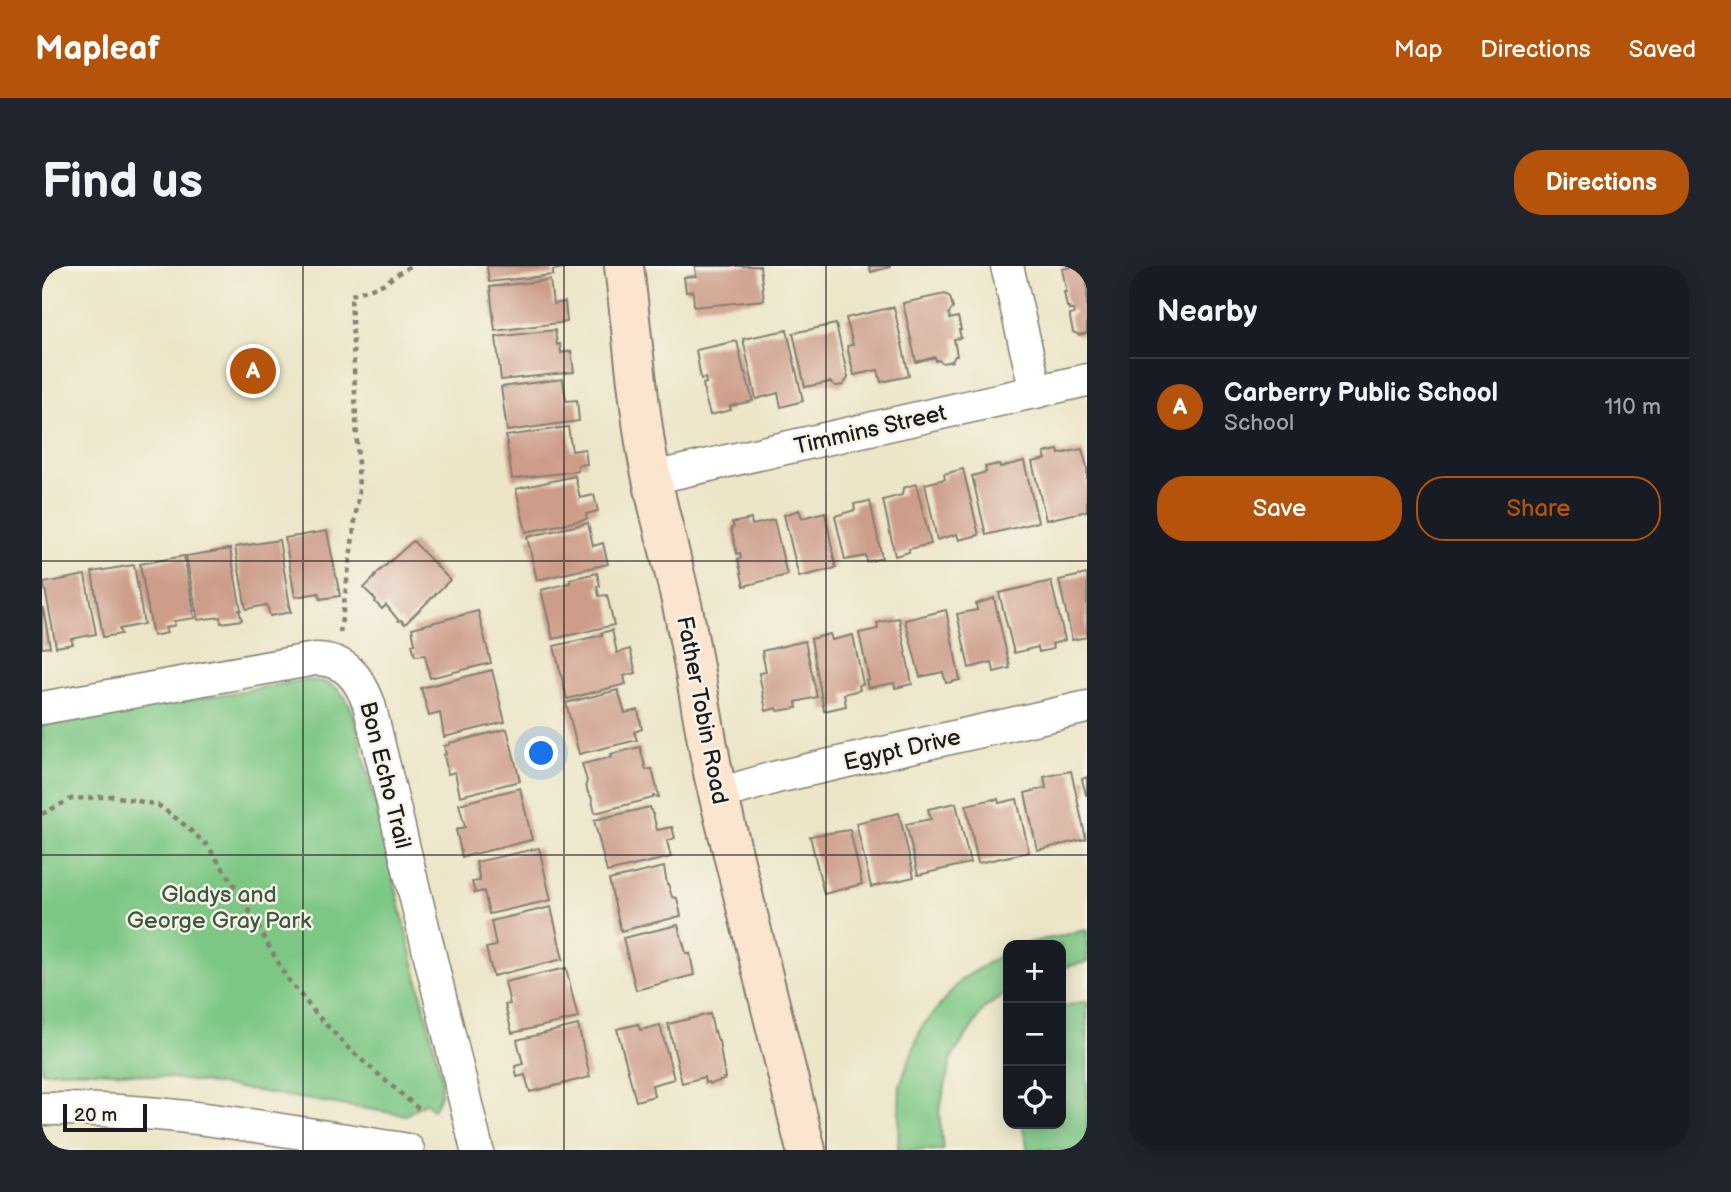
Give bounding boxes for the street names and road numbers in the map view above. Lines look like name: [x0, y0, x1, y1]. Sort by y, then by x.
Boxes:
street label: Timmins Street: [792, 399, 949, 461]
street label: Father Tobin Road: [670, 614, 734, 807]
street label: Bon Echo Trail: [353, 699, 417, 852]
street label: Egypt Drive: [841, 723, 963, 777]

